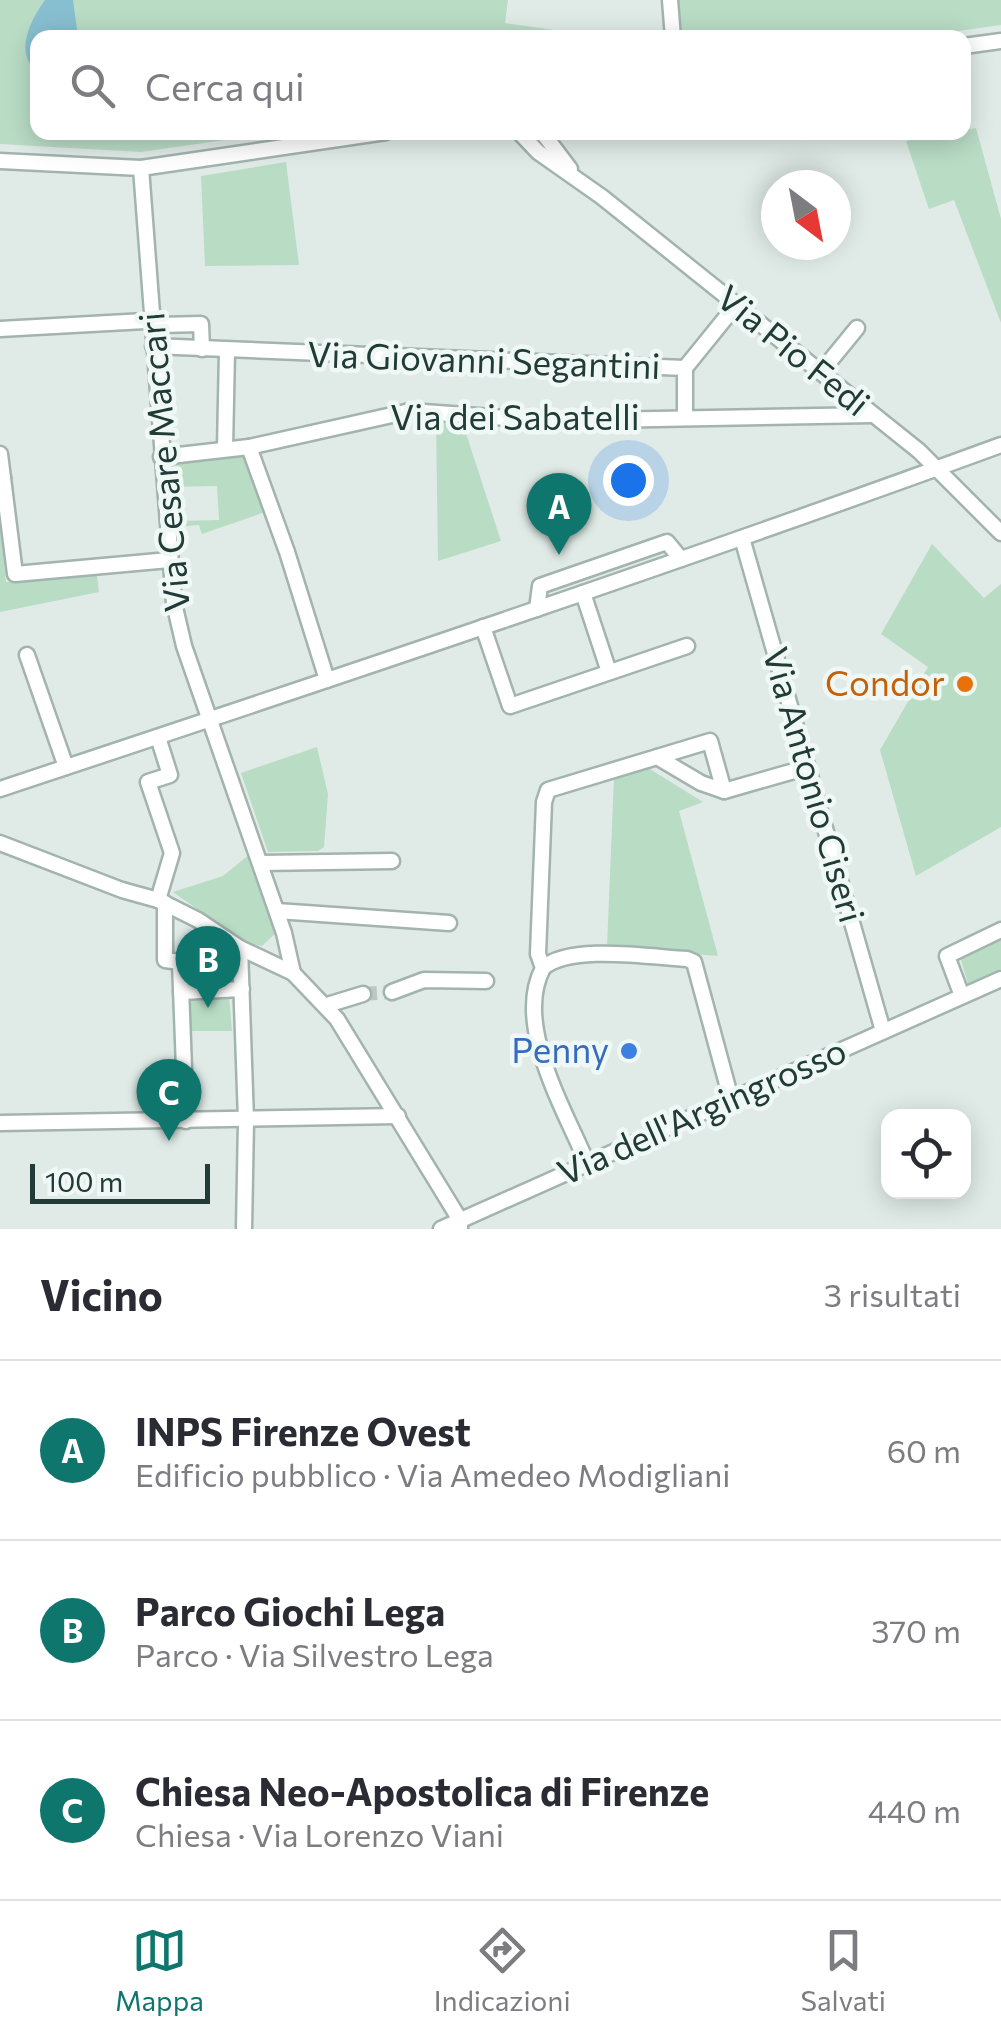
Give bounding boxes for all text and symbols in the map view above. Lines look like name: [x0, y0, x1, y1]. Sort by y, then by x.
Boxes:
search box: [30, 30, 971, 140]
icon: search: [65, 58, 120, 113]
text: Cerca qui: [145, 62, 305, 109]
north arrow: [761, 170, 851, 260]
street label: Via Pio Fedi: [710, 275, 879, 424]
street label: Via Cesare Maccari: [128, 311, 197, 614]
street label: Via Giovanni Segantini: [307, 331, 661, 386]
street label: Via dei Sabatelli: [390, 394, 640, 437]
your location: [603, 455, 654, 506]
pin: A: [526, 472, 592, 555]
street label: Via Antonio Ciseri: [756, 642, 875, 927]
place label: Condor: [825, 660, 945, 703]
marker: Condor: [954, 673, 976, 695]
pin: B: [176, 926, 240, 1008]
place label: Penny: [511, 1027, 609, 1070]
street label: Via dell'Argingrosso: [550, 1027, 852, 1193]
marker: Penny: [618, 1040, 640, 1062]
pin: C: [136, 1058, 202, 1141]
map controls: [881, 1109, 971, 1199]
button: locate: [881, 1109, 971, 1199]
scale bar: [30, 1159, 210, 1204]
text: 100 m: [45, 1164, 123, 1198]
text: Vicino: [40, 1268, 163, 1320]
text: 3 risultati: [824, 1274, 961, 1314]
text: INPS Firenze Ovest: [135, 1407, 471, 1454]
text: A: [61, 1430, 84, 1470]
text: 60 m: [887, 1430, 961, 1470]
text: Edificio pubblico · Via Amedeo Modigliani: [135, 1454, 731, 1494]
text: Parco Giochi Lega: [135, 1587, 445, 1634]
text: B: [62, 1610, 83, 1650]
text: 370 m: [871, 1610, 961, 1650]
text: Parco · Via Silvestro Lega: [135, 1634, 494, 1674]
text: Chiesa Neo-Apostolica di Firenze: [135, 1767, 709, 1814]
text: C: [62, 1790, 83, 1830]
text: 440 m: [868, 1790, 961, 1830]
text: Chiesa · Via Lorenzo Viani: [135, 1814, 504, 1854]
tab: Mappa: [115, 1923, 204, 2017]
tab: Indicazioni: [434, 1923, 571, 2017]
tab: Salvati: [800, 1923, 886, 2017]

